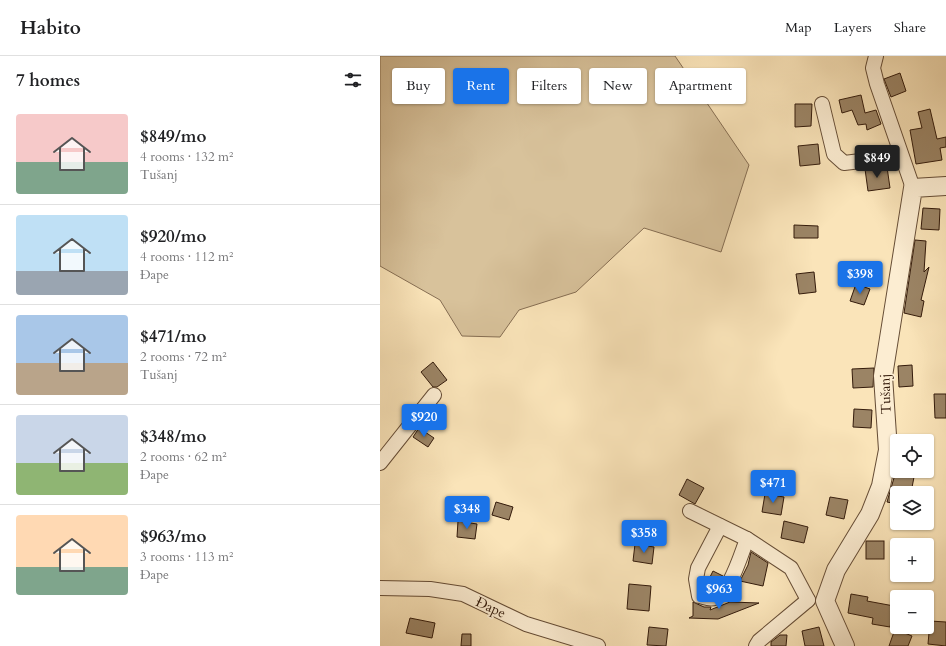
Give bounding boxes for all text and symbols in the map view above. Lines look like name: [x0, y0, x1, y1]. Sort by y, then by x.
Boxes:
text: Habito: [20, 15, 81, 41]
text: Map: [785, 18, 812, 37]
text: Layers: [834, 18, 872, 37]
text: Share: [894, 18, 926, 37]
chip: Buy: [392, 68, 445, 104]
chip: Rent: [453, 68, 509, 104]
chip: Filters: [517, 68, 581, 104]
chip: New: [589, 68, 647, 104]
chip: Apartment: [655, 68, 746, 104]
text: 7 homes: [16, 69, 80, 92]
icon: filters: [342, 69, 364, 91]
text: $849/mo: [140, 125, 206, 148]
icon: home: [48, 130, 96, 178]
pin: $849: [853, 145, 901, 179]
text: 4 rooms · 132 m²: [140, 148, 233, 166]
text: $849: [864, 149, 890, 167]
text: Tušanj: [140, 166, 178, 184]
text: $920/mo: [140, 225, 206, 248]
icon: home: [48, 231, 96, 279]
text: 4 rooms · 112 m²: [140, 248, 233, 266]
pin: $398: [836, 261, 884, 295]
text: $398: [847, 265, 873, 283]
text: Đape: [140, 266, 169, 284]
text: $471/mo: [140, 325, 206, 348]
icon: home: [48, 331, 96, 379]
text: 2 rooms · 72 m²: [140, 348, 227, 366]
text: Tušanj: [140, 366, 178, 384]
street label: Tušanj: [875, 373, 896, 415]
pin: $920: [400, 404, 448, 438]
text: $920: [411, 408, 437, 426]
text: $348/mo: [140, 425, 206, 448]
icon: home: [48, 431, 96, 479]
map controls: [890, 434, 934, 634]
button: locate: [890, 434, 934, 478]
text: 2 rooms · 62 m²: [140, 448, 227, 466]
text: Đape: [140, 466, 169, 484]
pin: $471: [749, 470, 797, 504]
text: $471: [760, 474, 786, 492]
button: layers: [890, 486, 934, 530]
pin: $348: [443, 496, 491, 530]
text: $348: [454, 500, 480, 518]
pin: $358: [620, 520, 668, 554]
text: $358: [631, 524, 657, 542]
text: $963/mo: [140, 525, 206, 548]
icon: home: [48, 531, 96, 579]
button: +: [890, 538, 934, 582]
text: 3 rooms · 113 m²: [140, 548, 233, 566]
text: Đape: [140, 566, 169, 584]
pin: $963: [695, 576, 743, 610]
text: $963: [706, 580, 732, 598]
button: −: [890, 590, 934, 634]
street label: Đape: [473, 592, 509, 623]

